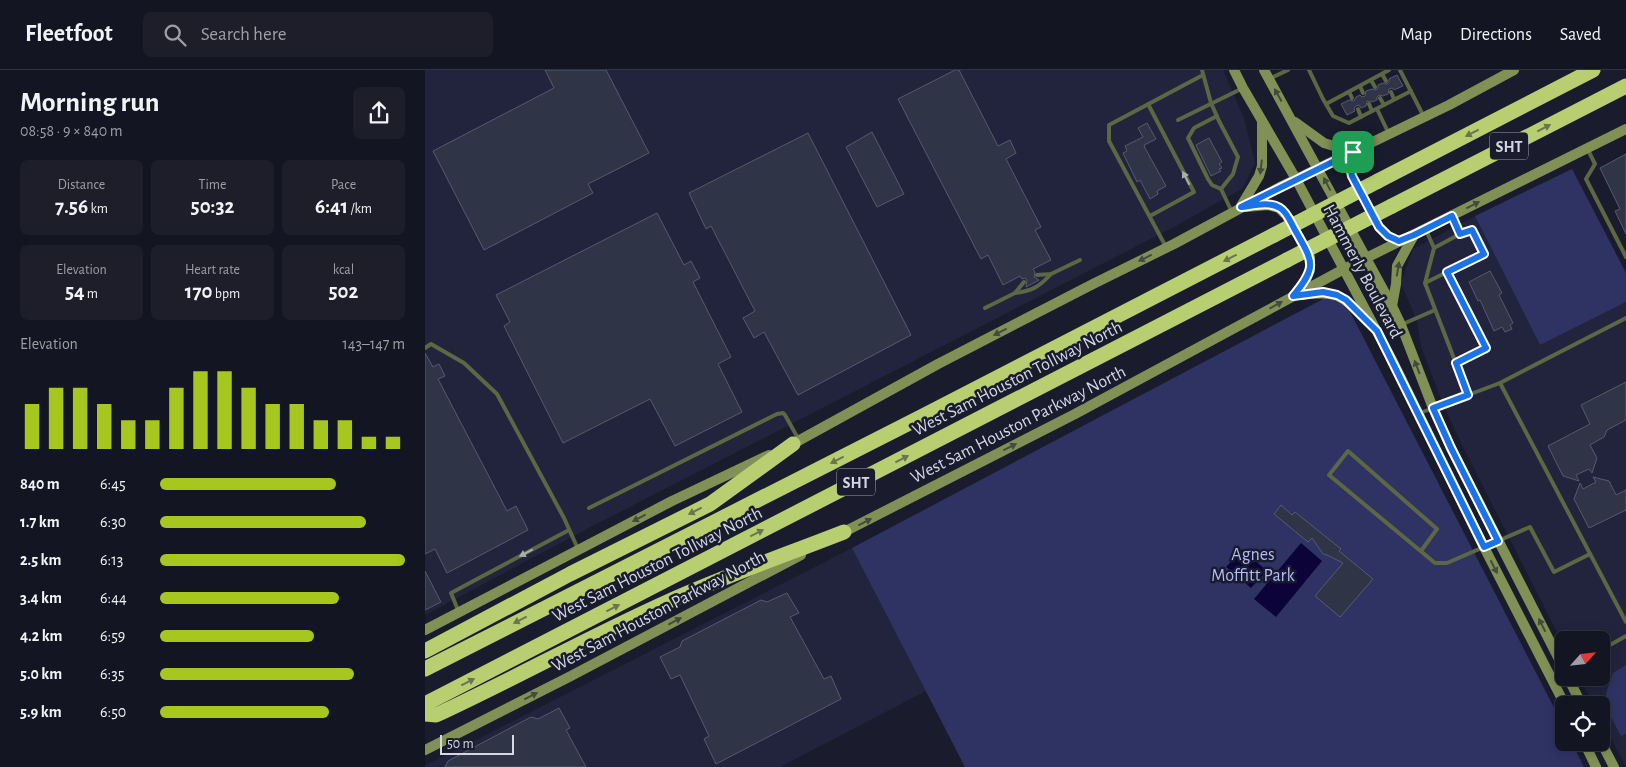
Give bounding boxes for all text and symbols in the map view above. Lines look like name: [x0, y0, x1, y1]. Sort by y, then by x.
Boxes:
search box: [143, 12, 493, 57]
icon: search: [161, 21, 189, 49]
text: Fleetfoot: [25, 22, 113, 46]
text: Search here: [201, 25, 287, 44]
text: Map: [1401, 26, 1432, 44]
text: Directions: [1460, 26, 1532, 44]
text: Saved: [1560, 26, 1601, 44]
button: share: [353, 87, 405, 139]
text: Morning run: [20, 89, 160, 117]
one-way arrow: [1274, 89, 1283, 102]
text: 08:58 · 9 × 840 m: [20, 123, 123, 139]
one-way arrow: [1537, 124, 1552, 132]
one-way arrow: [1466, 128, 1479, 137]
pin: [1332, 131, 1374, 173]
road number: SHT: [1490, 132, 1528, 160]
icon: arrive: [1339, 138, 1367, 166]
one-way arrow: [1256, 159, 1264, 175]
one-way arrow: [1182, 171, 1190, 185]
one-way arrow: [1323, 177, 1331, 191]
text: Distance: [58, 178, 105, 192]
text: Time: [199, 178, 226, 192]
text: Pace: [331, 178, 356, 192]
text: 7.56: [55, 196, 88, 217]
text: 50:32: [191, 196, 234, 217]
text: 6:41: [315, 196, 348, 217]
one-way arrow: [1466, 201, 1480, 209]
text: km: [88, 202, 108, 216]
text: /km: [348, 202, 372, 216]
street label: Hammerly Boulevard: [1319, 202, 1405, 341]
one-way arrow: [1137, 254, 1152, 262]
one-way arrow: [1223, 254, 1237, 262]
one-way arrow: [1394, 261, 1402, 276]
text: Elevation: [56, 263, 107, 277]
text: Heart rate: [185, 263, 240, 277]
text: kcal: [333, 263, 354, 277]
text: 54: [65, 281, 85, 302]
text: 170: [185, 281, 212, 302]
text: 502: [329, 281, 358, 302]
text: m: [85, 287, 98, 301]
text: bpm: [212, 287, 240, 301]
one-way arrow: [1269, 301, 1282, 310]
street label: West Sam Houston Tollway North: [910, 318, 1125, 440]
one-way arrow: [993, 328, 1007, 336]
text: Elevation: [20, 336, 78, 352]
text: 143–147 m: [342, 336, 405, 352]
one-way arrow: [1413, 359, 1421, 374]
street label: West Sam Houston Parkway North: [908, 363, 1129, 487]
one-way arrow: [1003, 443, 1017, 451]
one-way arrow: [894, 455, 909, 463]
one-way arrow: [829, 456, 844, 464]
road number: SHT: [837, 468, 875, 496]
text: 840 m: [20, 476, 60, 492]
text: 6:45: [100, 476, 126, 492]
street label: West Sam Houston Tollway North: [550, 504, 765, 626]
one-way arrow: [688, 507, 703, 515]
one-way arrow: [631, 513, 646, 522]
text: 1.7 km: [20, 514, 60, 530]
text: 6:30: [100, 514, 126, 530]
one-way arrow: [858, 518, 873, 526]
one-way arrow: [750, 529, 764, 537]
park label: Agnes Moffitt Park: [1211, 546, 1295, 585]
street label: West Sam Houston Parkway North: [549, 548, 768, 676]
one-way arrow: [519, 549, 534, 557]
text: 2.5 km: [20, 552, 61, 568]
text: 6:13: [100, 552, 123, 568]
one-way arrow: [1490, 560, 1498, 575]
text: 3.4 km: [20, 590, 62, 606]
text: 6:44: [100, 590, 127, 606]
one-way arrow: [606, 604, 620, 612]
one-way arrow: [513, 616, 527, 624]
one-way arrow: [668, 617, 682, 625]
one-way arrow: [1538, 618, 1546, 632]
text: 4.2 km: [20, 628, 63, 644]
text: 6:59: [100, 628, 125, 644]
north arrow: [1555, 631, 1610, 686]
map controls: [1555, 631, 1610, 751]
text: 5.0 km: [20, 666, 62, 682]
text: 6:35: [100, 666, 124, 682]
one-way arrow: [461, 678, 476, 686]
one-way arrow: [524, 692, 538, 700]
button: locate: [1555, 696, 1610, 751]
text: 5.9 km: [20, 704, 62, 720]
text: 6:50: [100, 704, 126, 720]
scale bar: [440, 732, 514, 755]
text: 50 m: [447, 737, 474, 751]

